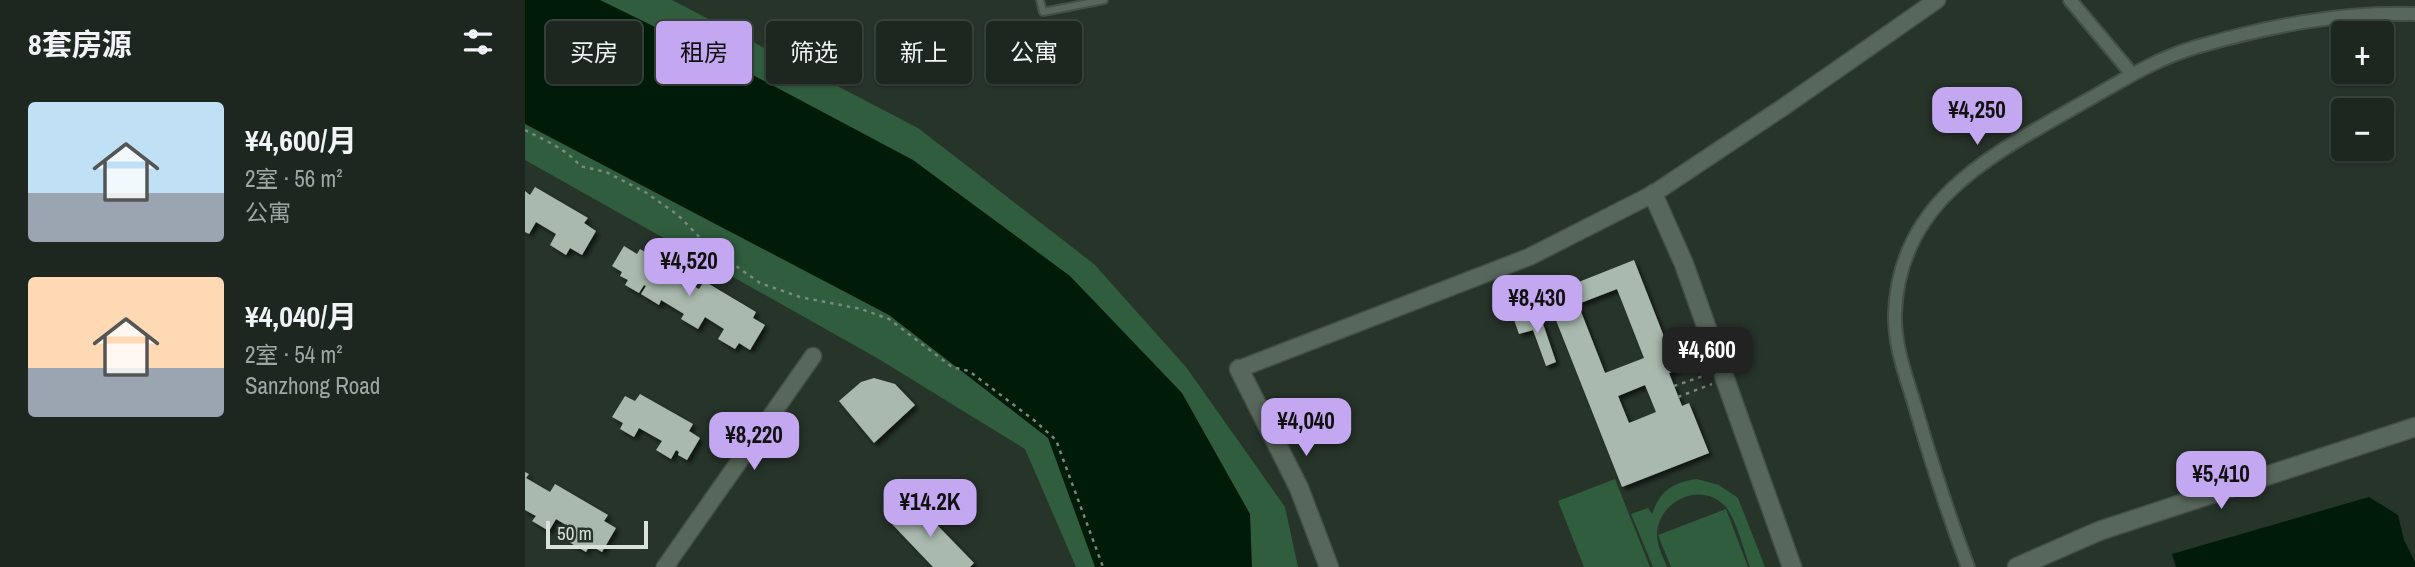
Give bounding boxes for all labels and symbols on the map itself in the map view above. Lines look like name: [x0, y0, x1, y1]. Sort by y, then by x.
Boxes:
pin: ¥4,250: [1920, 88, 2034, 147]
pin: ¥4,520: [632, 238, 746, 298]
pin: ¥8,430: [1480, 276, 1594, 335]
pin: ¥4,600: [1650, 328, 1764, 387]
pin: ¥4,040: [1249, 398, 1363, 458]
pin: ¥8,220: [697, 412, 811, 472]
pin: ¥5,410: [2164, 452, 2278, 511]
pin: ¥14.2K: [873, 480, 987, 539]
scale bar: [546, 518, 647, 550]

